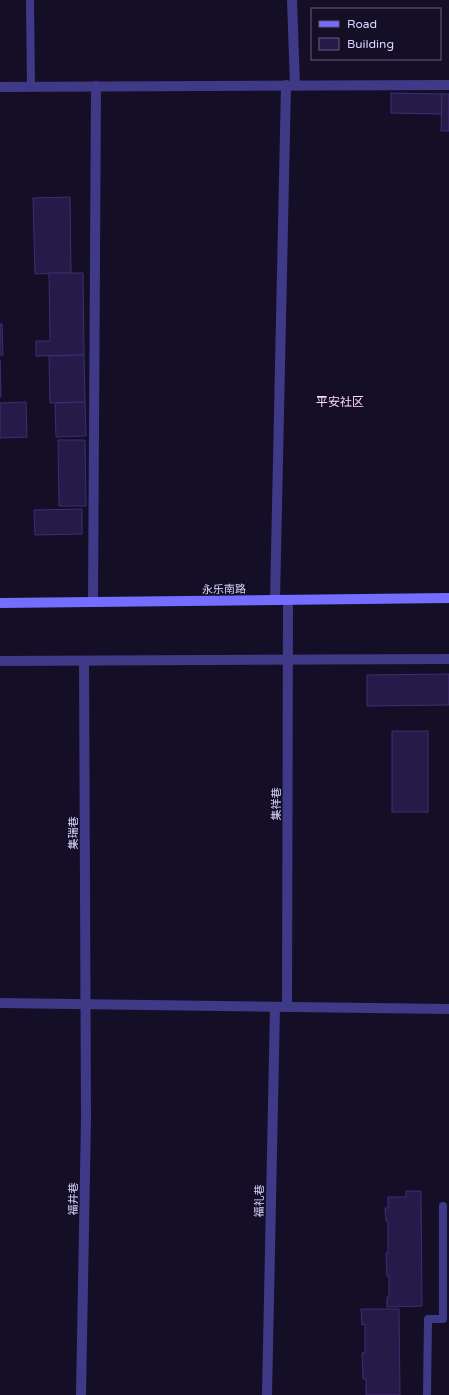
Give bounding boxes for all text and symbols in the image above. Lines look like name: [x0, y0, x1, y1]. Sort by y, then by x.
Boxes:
legend: [311, 8, 441, 60]
text: Road: [347, 17, 377, 31]
text: Building: [347, 37, 394, 51]
district label: 平安社区: [316, 395, 364, 409]
street label: 永乐南路: [202, 583, 246, 596]
street label: 集祥巷: [270, 788, 283, 821]
street label: 集瑞巷: [67, 817, 80, 850]
street label: 福井巷: [67, 1182, 80, 1216]
street label: 福礼巷: [253, 1184, 266, 1218]

